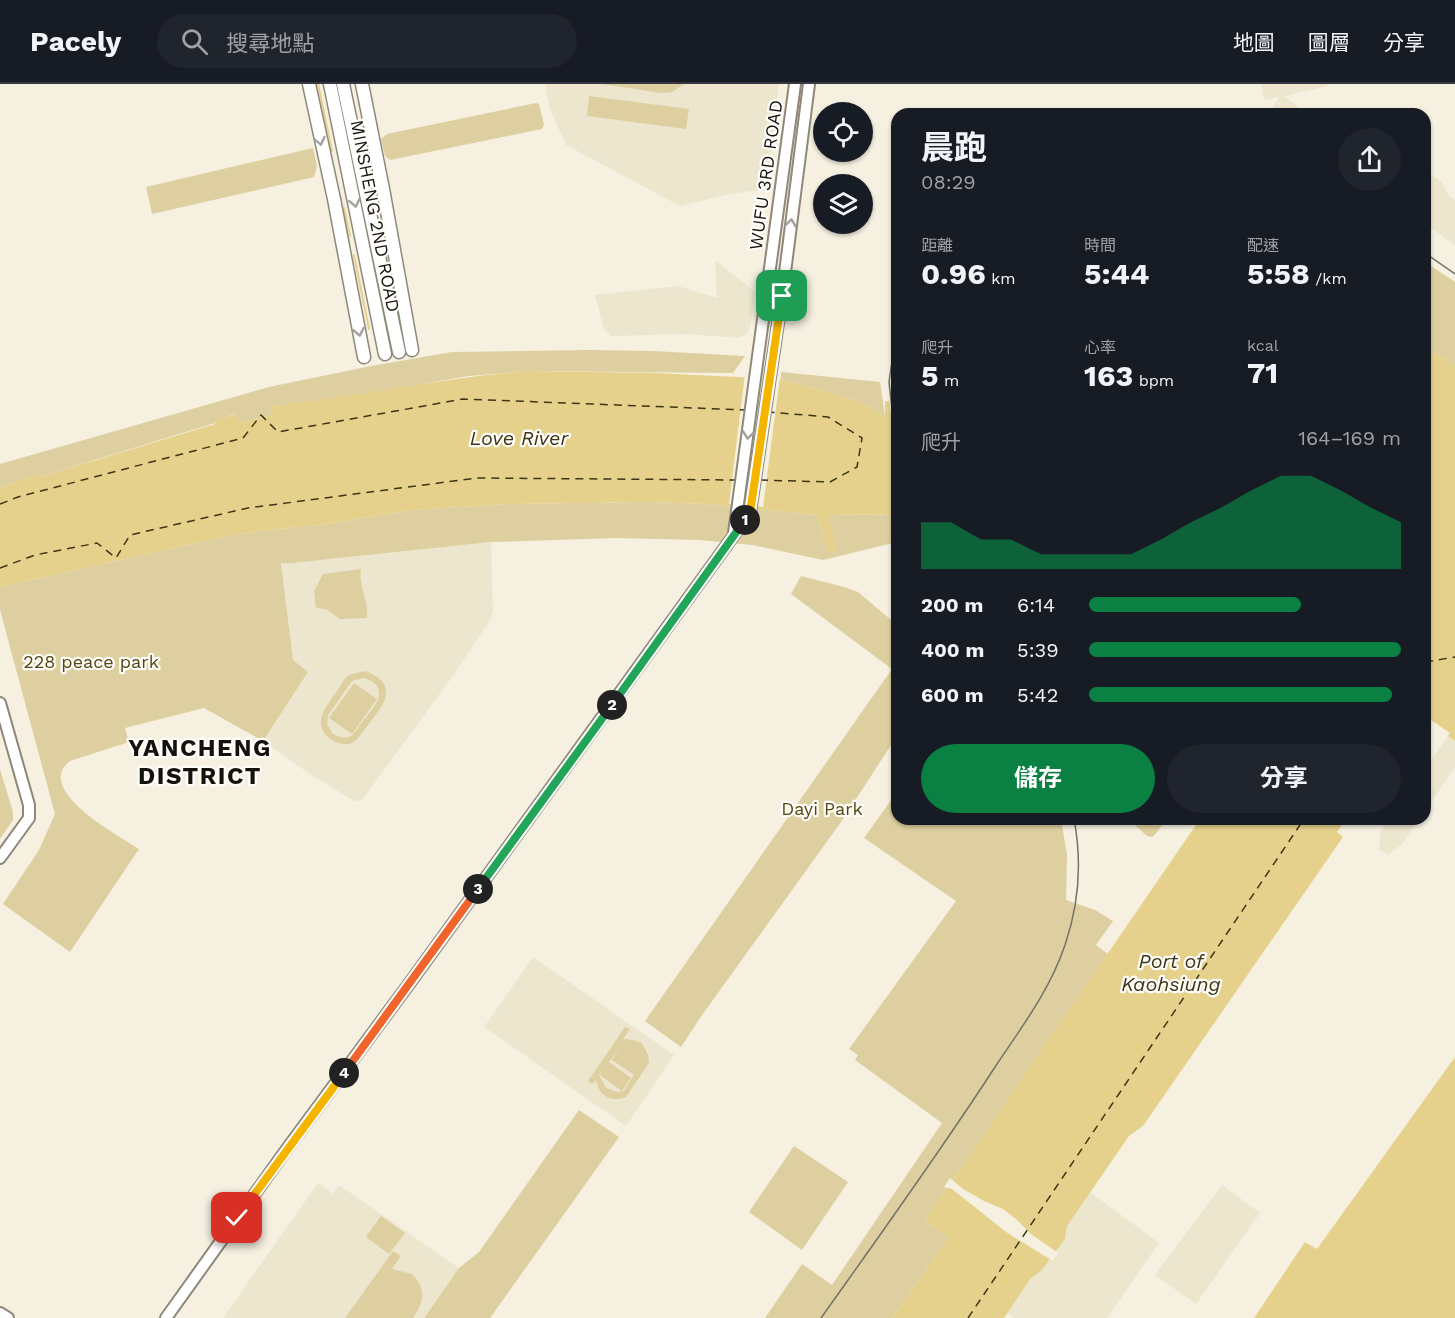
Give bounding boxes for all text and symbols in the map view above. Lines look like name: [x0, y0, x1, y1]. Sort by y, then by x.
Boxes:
search box: [157, 14, 577, 68]
text: Pacely: [30, 25, 121, 58]
icon: search: [178, 25, 211, 58]
text: 地圖: [1233, 30, 1275, 55]
text: 圖層: [1308, 30, 1350, 55]
text: 分享: [1383, 30, 1425, 55]
text: 搜尋地點: [226, 31, 314, 56]
street label: WUFU 3RD ROAD: [745, 99, 786, 251]
map controls: [813, 102, 873, 234]
button: locate: [813, 102, 873, 162]
street label: MINSHENG 2ND ROAD: [347, 118, 404, 314]
text: 晨跑: [921, 128, 987, 167]
button: share: [1338, 128, 1401, 191]
one-way arrow: [313, 136, 326, 146]
text: 08:29: [921, 170, 976, 194]
button: layers: [813, 174, 873, 234]
one-way arrow: [348, 198, 361, 208]
one-way arrow: [784, 219, 797, 228]
text: 距離: [921, 236, 953, 255]
text: 時間: [1084, 236, 1116, 255]
text: 配速: [1247, 236, 1279, 255]
text: 0.96: [921, 256, 986, 291]
text: 5:44: [1084, 256, 1149, 291]
text: 5:58: [1247, 256, 1310, 291]
text: km: [986, 269, 1015, 288]
text: /km: [1310, 269, 1347, 288]
pin: [756, 270, 807, 321]
icon: arrive: [765, 279, 798, 312]
one-way arrow: [352, 327, 365, 337]
text: kcal: [1247, 336, 1279, 355]
text: 爬升: [921, 338, 953, 357]
text: 心率: [1084, 338, 1116, 357]
text: 71: [1247, 355, 1278, 390]
text: 5: [921, 358, 939, 393]
text: 163: [1084, 358, 1133, 393]
text: m: [939, 371, 959, 390]
text: bpm: [1133, 371, 1174, 390]
water label: Love River: [470, 426, 569, 450]
text: 164–169 m: [1298, 426, 1401, 450]
text: 爬升: [921, 430, 961, 454]
one-way arrow: [743, 431, 755, 440]
pin: 1: [730, 505, 760, 535]
text: 1: [742, 510, 748, 529]
text: 200 m: [921, 593, 983, 617]
text: 6:14: [1017, 593, 1055, 617]
text: 400 m: [921, 638, 984, 662]
text: 5:39: [1017, 638, 1059, 662]
park label: 228 peace park: [23, 651, 159, 672]
text: 600 m: [921, 683, 984, 707]
text: 5:42: [1017, 683, 1058, 707]
pin: 2: [597, 690, 627, 720]
text: 2: [607, 695, 617, 714]
district label: YANCHENG DISTRICT: [128, 734, 272, 790]
button: 儲存: [921, 744, 1155, 813]
button: 分享: [1167, 744, 1401, 813]
park label: Dayi Park: [781, 798, 863, 819]
pin: 3: [463, 874, 493, 904]
text: 3: [473, 879, 483, 898]
water label: Port of Kaohsiung: [1121, 949, 1221, 996]
pin: 4: [329, 1058, 359, 1088]
text: 4: [339, 1063, 349, 1082]
pin: [211, 1192, 262, 1243]
icon: check: [220, 1201, 253, 1234]

